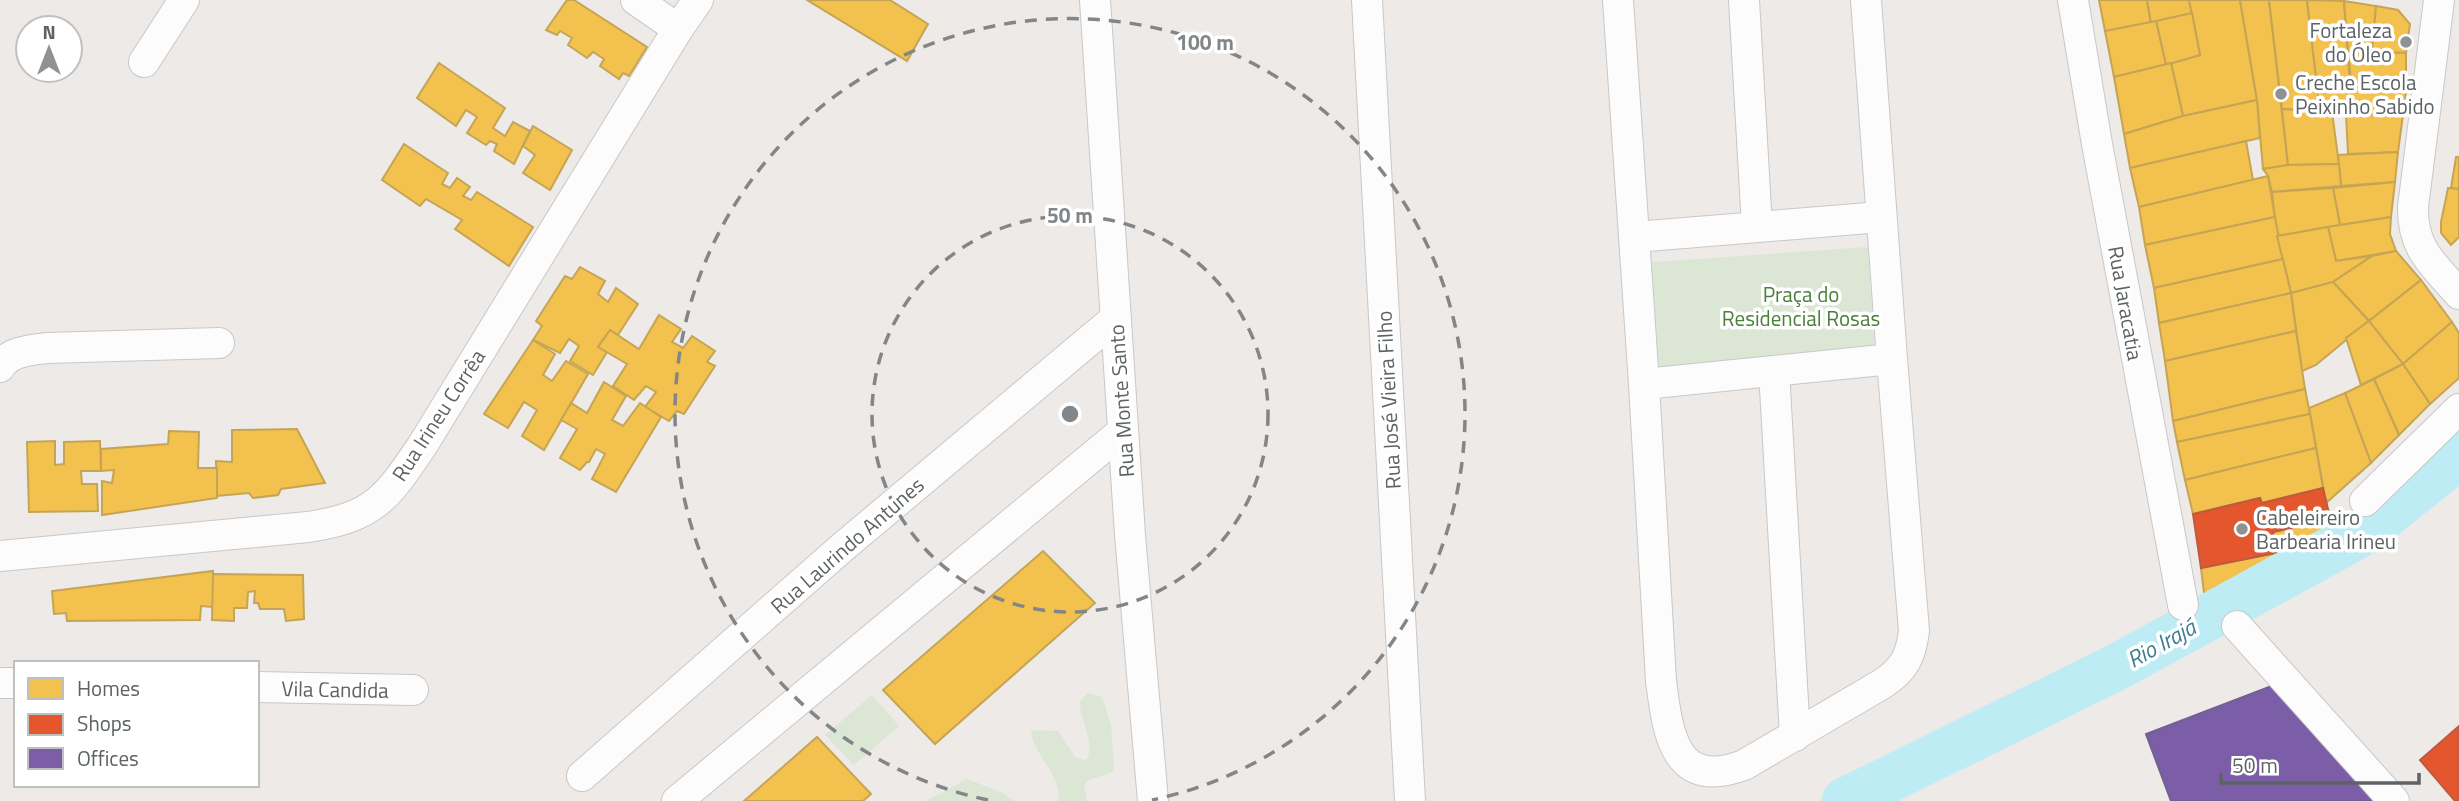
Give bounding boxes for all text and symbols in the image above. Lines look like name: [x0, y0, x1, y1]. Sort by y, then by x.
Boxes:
north arrow: [14, 14, 84, 84]
place label: Fortaleza do Óleo: [2310, 14, 2392, 70]
text: N: [42, 17, 56, 46]
text: 100 m: [1176, 26, 1234, 58]
marker: Fortaleza do Óleo: [2398, 34, 2414, 50]
place label: Creche Escola Peixinho Sabido: [2295, 66, 2435, 122]
marker: Creche Escola Peixinho Sabido: [2273, 86, 2289, 102]
text: 50 m: [1047, 199, 1093, 231]
street label: Rua Jaracatia: [2100, 243, 2152, 363]
park label: Praça do Residencial Rosas: [1722, 278, 1880, 334]
street label: Rua José Vieira Filho: [1367, 310, 1409, 490]
street label: Rua Monte Santo: [1100, 323, 1142, 479]
street label: Rua Irineu Corrêa: [383, 342, 493, 487]
centre of rings: [1058, 402, 1082, 426]
street label: Rua Laurindo Antunes: [763, 469, 931, 621]
place label: Cabeleireiro Barbearia Irineu: [2256, 501, 2396, 557]
marker: Cabeleireiro Barbearia Irineu: [2234, 521, 2250, 537]
water label: Rio Irajá: [2120, 609, 2204, 676]
legend: [14, 661, 259, 787]
text: Homes: [77, 672, 140, 704]
street label: Vila Candida: [281, 672, 389, 706]
text: Shops: [77, 707, 132, 739]
text: Offices: [77, 742, 139, 774]
scale bar: [2221, 742, 2419, 786]
text: 50 m: [2232, 749, 2278, 781]

